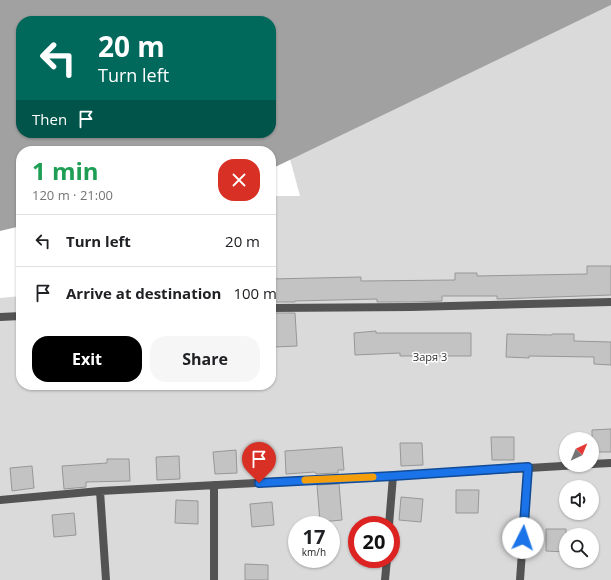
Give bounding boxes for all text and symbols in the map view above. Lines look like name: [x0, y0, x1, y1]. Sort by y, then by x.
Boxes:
text: 20 m: [98, 27, 165, 65]
icon: left: [32, 32, 84, 84]
text: Turn left: [98, 63, 169, 87]
icon: arrive: [75, 108, 97, 130]
text: Then: [32, 109, 67, 129]
text: 1 min: [32, 154, 99, 187]
button: close: [218, 159, 260, 201]
text: 120 m · 21:00: [32, 186, 113, 204]
icon: left: [32, 230, 54, 252]
text: Turn left: [66, 231, 131, 251]
text: 20 m: [225, 231, 260, 251]
icon: arrive: [32, 282, 54, 304]
text: Arrive at destination: [66, 283, 221, 303]
text: 100 m: [233, 283, 277, 303]
button: Exit: [32, 336, 142, 382]
button: Share: [150, 336, 260, 382]
park label: Заря 3: [413, 349, 447, 364]
north arrow: [559, 432, 599, 472]
map controls: [559, 432, 599, 568]
pin: [242, 442, 276, 483]
icon: arrive: [248, 448, 270, 470]
button: sound: [559, 480, 599, 520]
speed limit sign: 20: [348, 516, 400, 568]
position arrow: [502, 517, 544, 559]
text: 17: [303, 523, 325, 550]
button: search: [559, 528, 599, 568]
text: km/h: [302, 545, 326, 559]

